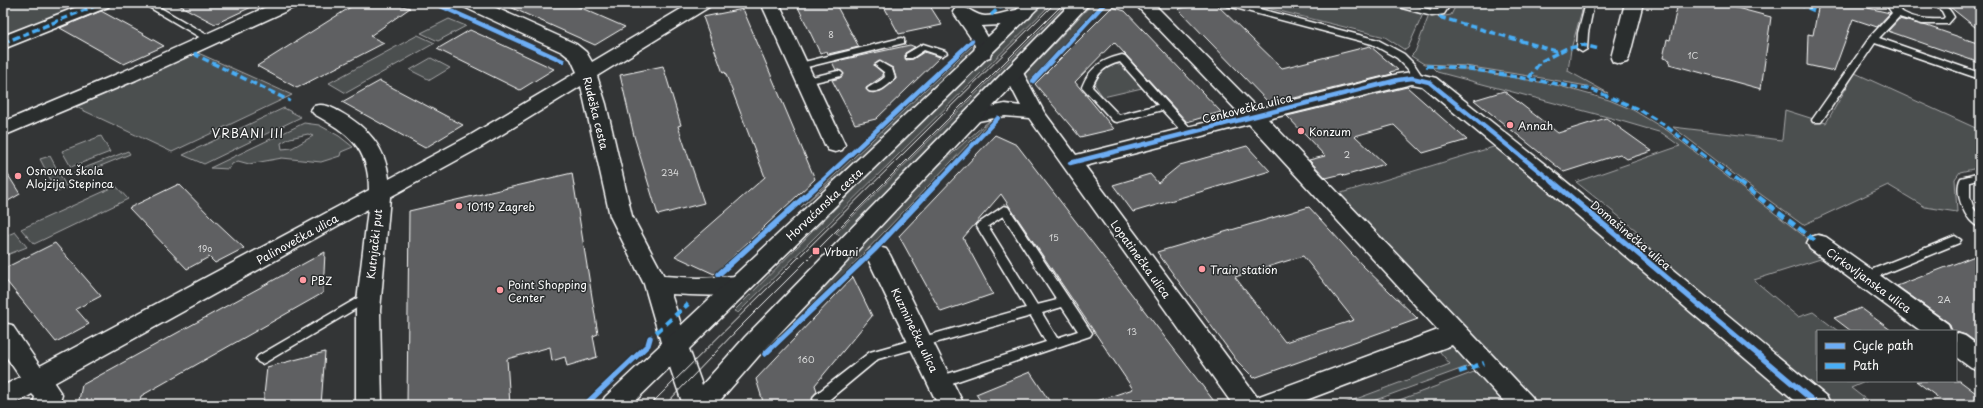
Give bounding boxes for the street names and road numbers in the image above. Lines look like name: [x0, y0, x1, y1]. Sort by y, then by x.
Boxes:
street label: Rudeška cesta: [579, 75, 613, 151]
street label: Cenkovečka ulica: [1200, 89, 1294, 127]
street label: Horvaćanska cesta: [782, 164, 866, 244]
street label: Domašinečka ulica: [1587, 196, 1675, 274]
street label: Kutnjački put: [362, 208, 386, 280]
street label: Palinovečka ulica: [253, 209, 341, 269]
street label: Lopatinečka ulica: [1107, 216, 1175, 302]
street label: Cirkovljanska ulica: [1823, 243, 1915, 317]
street label: Kuzminečka ulica: [887, 285, 943, 375]

